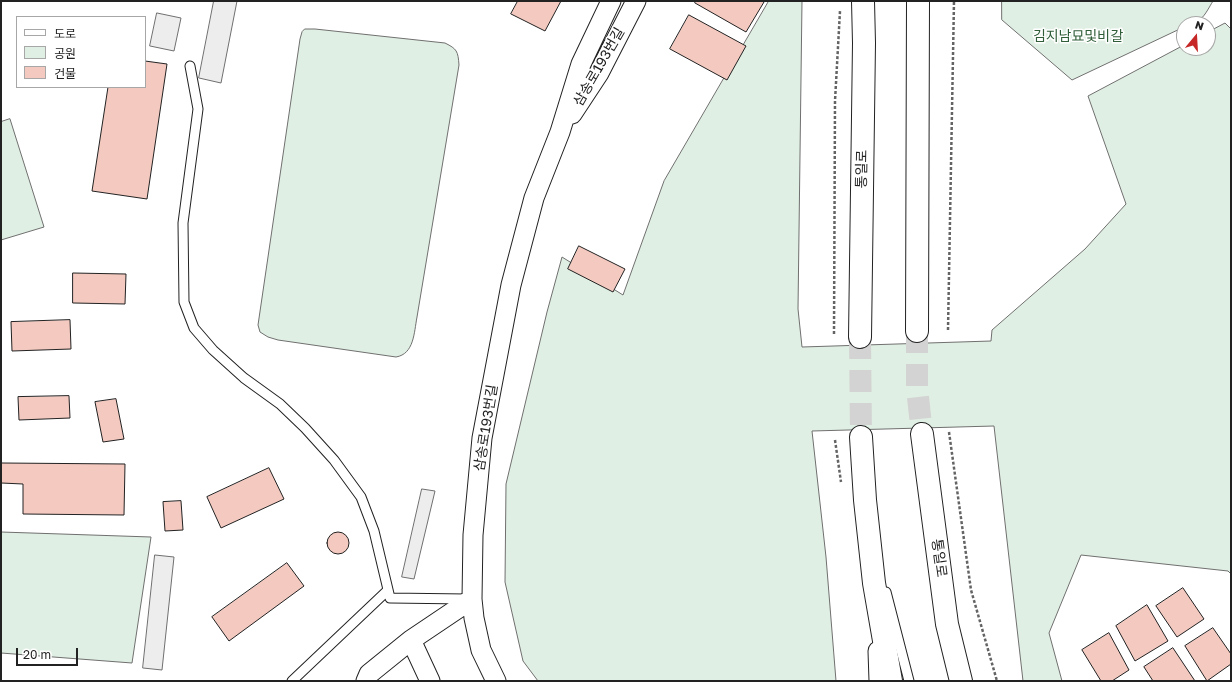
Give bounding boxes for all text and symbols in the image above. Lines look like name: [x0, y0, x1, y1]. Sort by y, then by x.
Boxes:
legend: [16, 16, 146, 88]
north arrow: [1176, 16, 1216, 56]
text: N: [1194, 18, 1206, 33]
street label: 삼송로193번길: [570, 25, 628, 109]
text: 도로: [54, 26, 76, 41]
park label: 김지남묘및비갈: [1033, 29, 1123, 45]
text: 공원: [54, 46, 76, 61]
text: 건물: [54, 66, 76, 81]
street label: 통일로: [853, 150, 871, 188]
street label: 삼송로193번길: [471, 383, 501, 473]
street label: 통일로: [928, 538, 950, 578]
scale bar: [18, 640, 80, 666]
text: 20 m: [23, 647, 51, 662]

